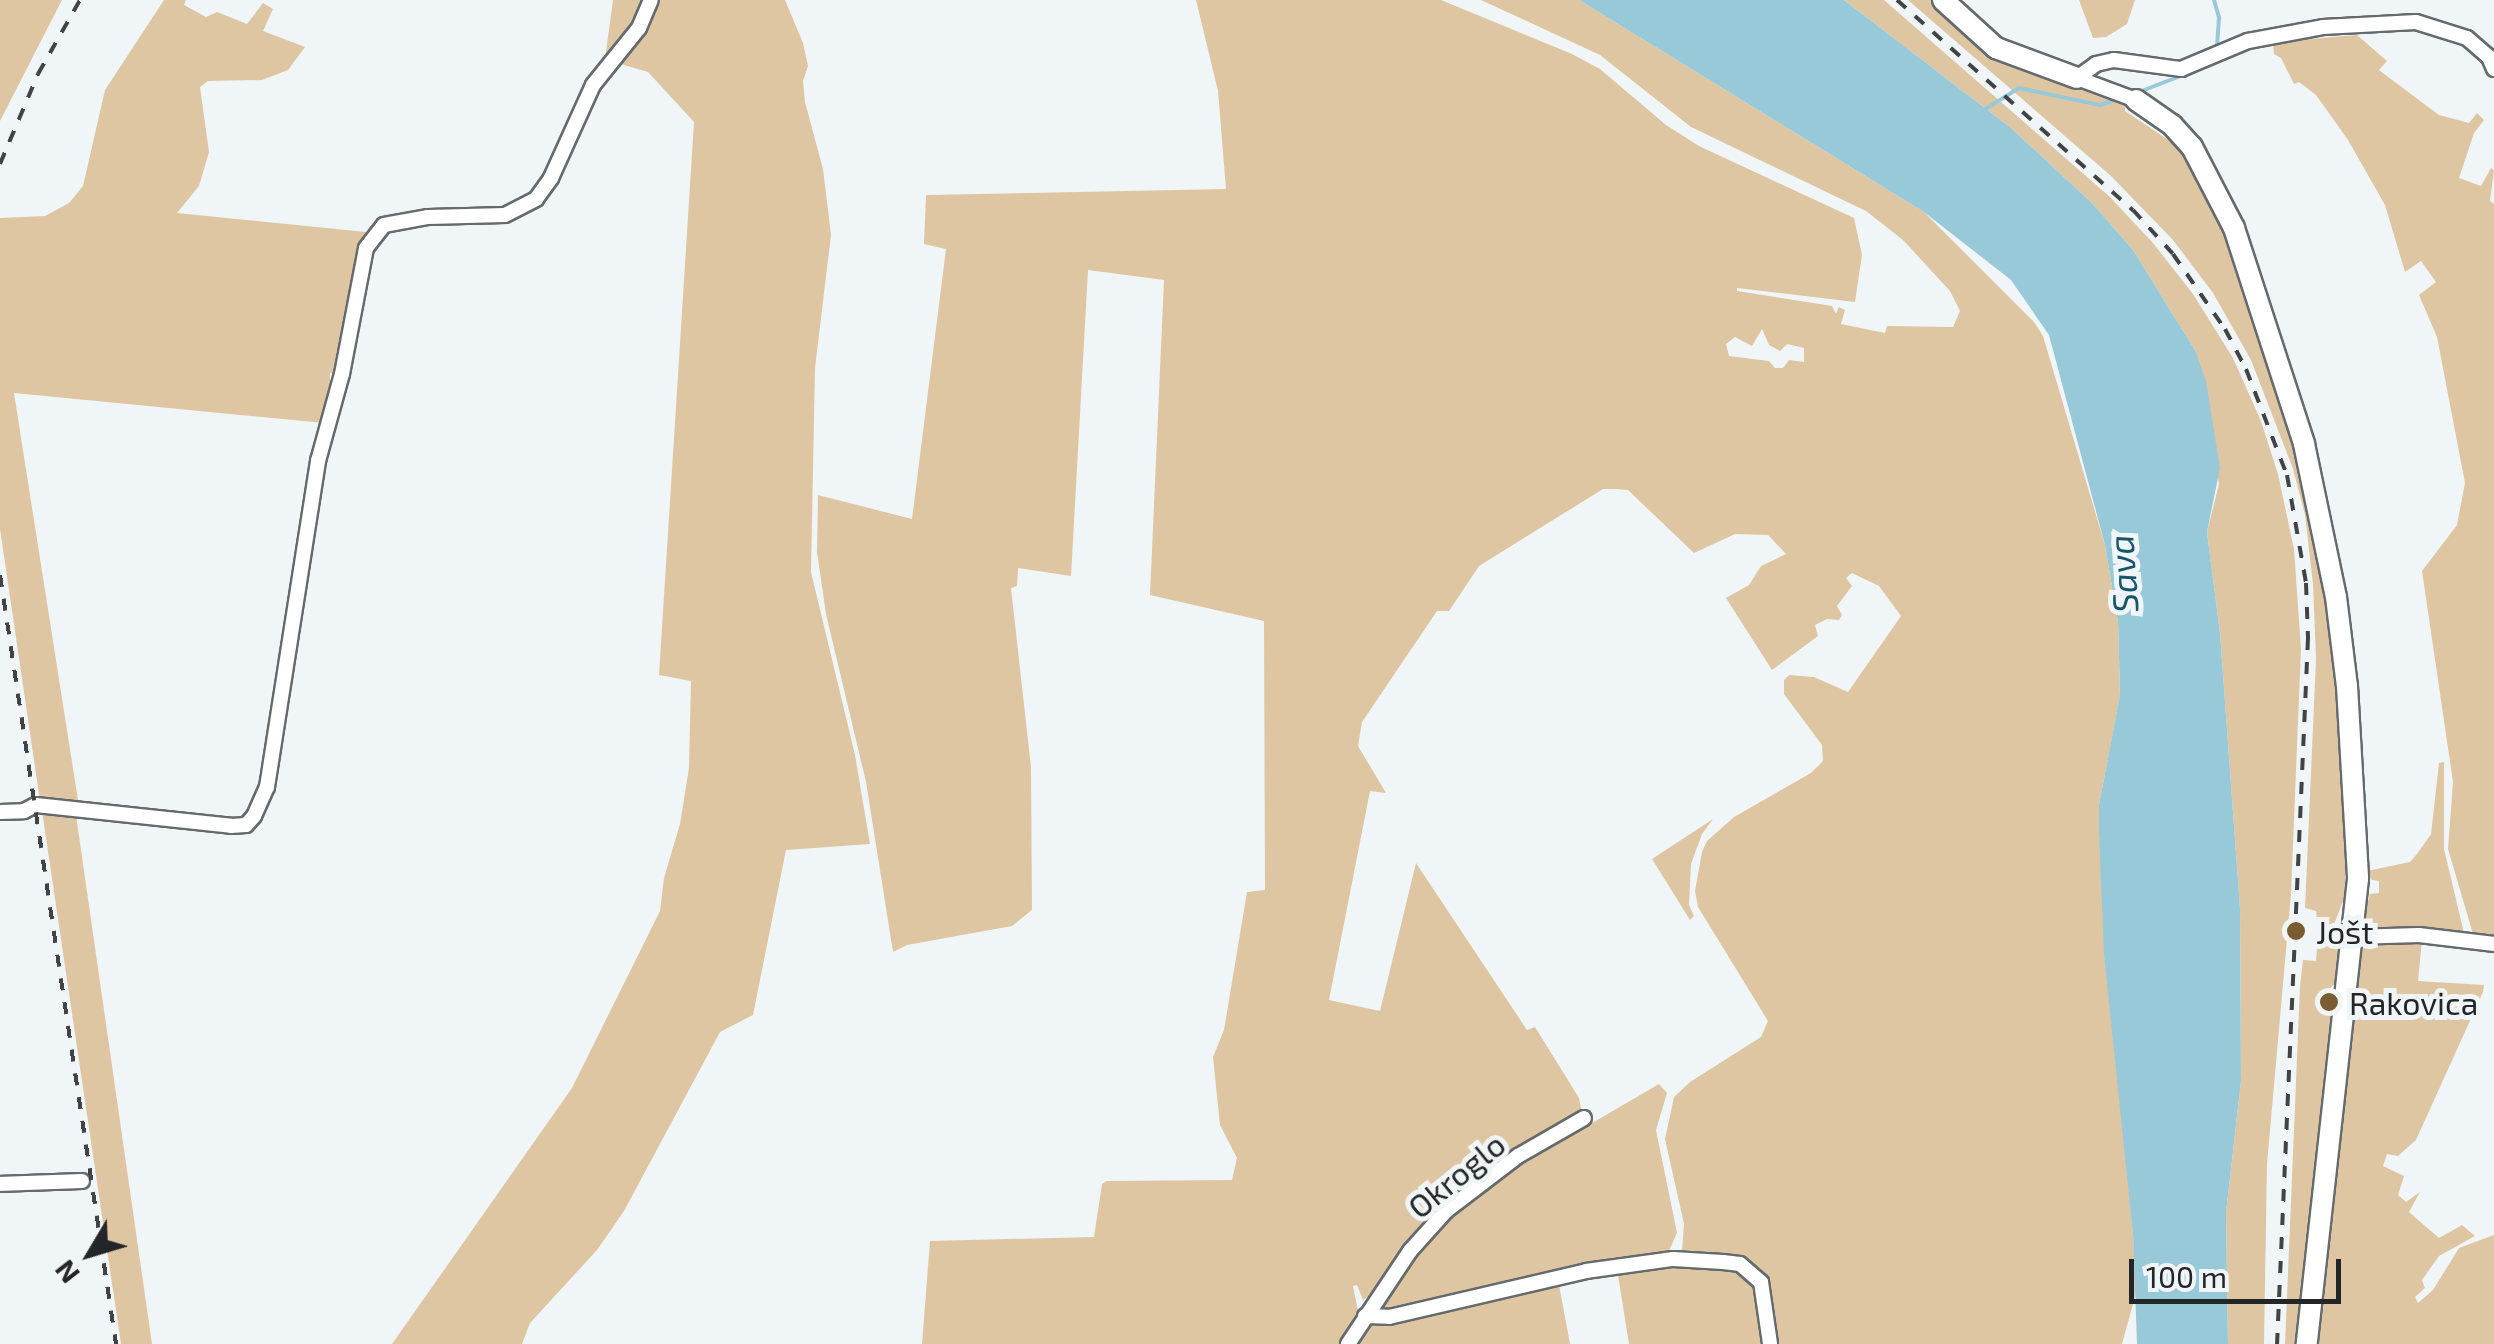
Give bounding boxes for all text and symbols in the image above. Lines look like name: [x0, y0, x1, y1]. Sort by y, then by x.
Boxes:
water label: Sava: [2098, 533, 2146, 615]
place label: Jošt: [2316, 912, 2374, 950]
marker: Jošt: [2285, 920, 2307, 942]
place label: Rakovica: [2349, 983, 2478, 1021]
marker: Rakovica: [2318, 991, 2340, 1013]
street label: Okroglo: [1400, 1124, 1512, 1226]
north arrow: [40, 1204, 140, 1304]
scale bar: [2134, 1239, 2346, 1301]
text: N: [47, 1254, 86, 1291]
text: 100 m: [2146, 1258, 2227, 1294]

